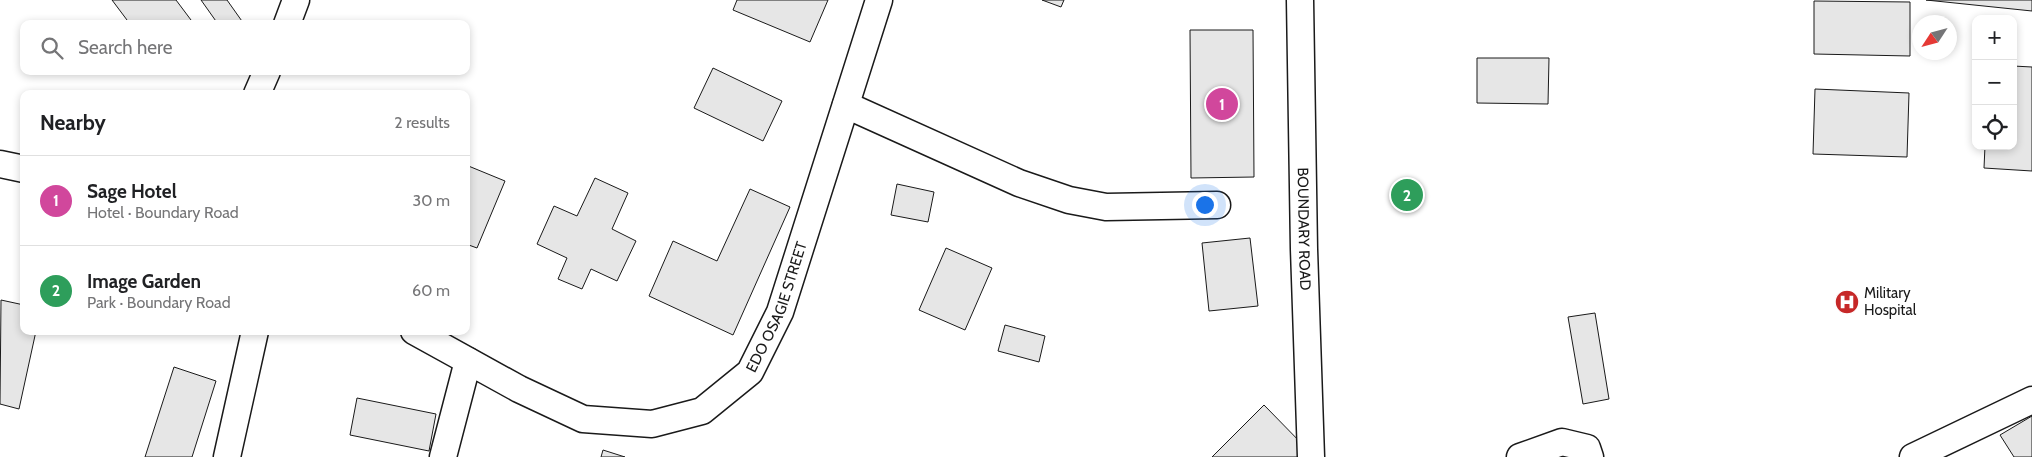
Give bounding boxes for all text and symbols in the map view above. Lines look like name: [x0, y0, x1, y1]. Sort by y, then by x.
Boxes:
north arrow: [1912, 15, 1957, 60]
map controls: [1972, 15, 2017, 150]
button: +: [1972, 15, 2017, 60]
search box: [20, 20, 470, 75]
icon: search: [38, 34, 66, 62]
text: Search here: [78, 36, 172, 59]
button: −: [1972, 60, 2017, 105]
pin: 1: [1206, 85, 1238, 123]
button: locate: [1972, 105, 2017, 150]
text: Nearby: [40, 110, 106, 135]
text: 2 results: [394, 113, 450, 132]
street label: BOUNDARY ROAD: [1294, 167, 1314, 291]
pin: 2: [1391, 176, 1423, 214]
text: Sage Hotel: [87, 180, 177, 203]
text: 1: [53, 191, 59, 210]
text: 30 m: [413, 191, 450, 210]
your location: [1192, 192, 1218, 218]
text: Hotel · Boundary Road: [87, 203, 239, 222]
street label: EDO OSAGIE STREET: [742, 239, 811, 375]
text: Image Garden: [87, 270, 201, 293]
text: 2: [52, 281, 60, 300]
text: 60 m: [412, 281, 450, 300]
place label: Military Hospital: [1864, 284, 1917, 319]
hospital icon: Military Hospital: [1834, 289, 1860, 315]
text: Park · Boundary Road: [87, 293, 231, 312]

